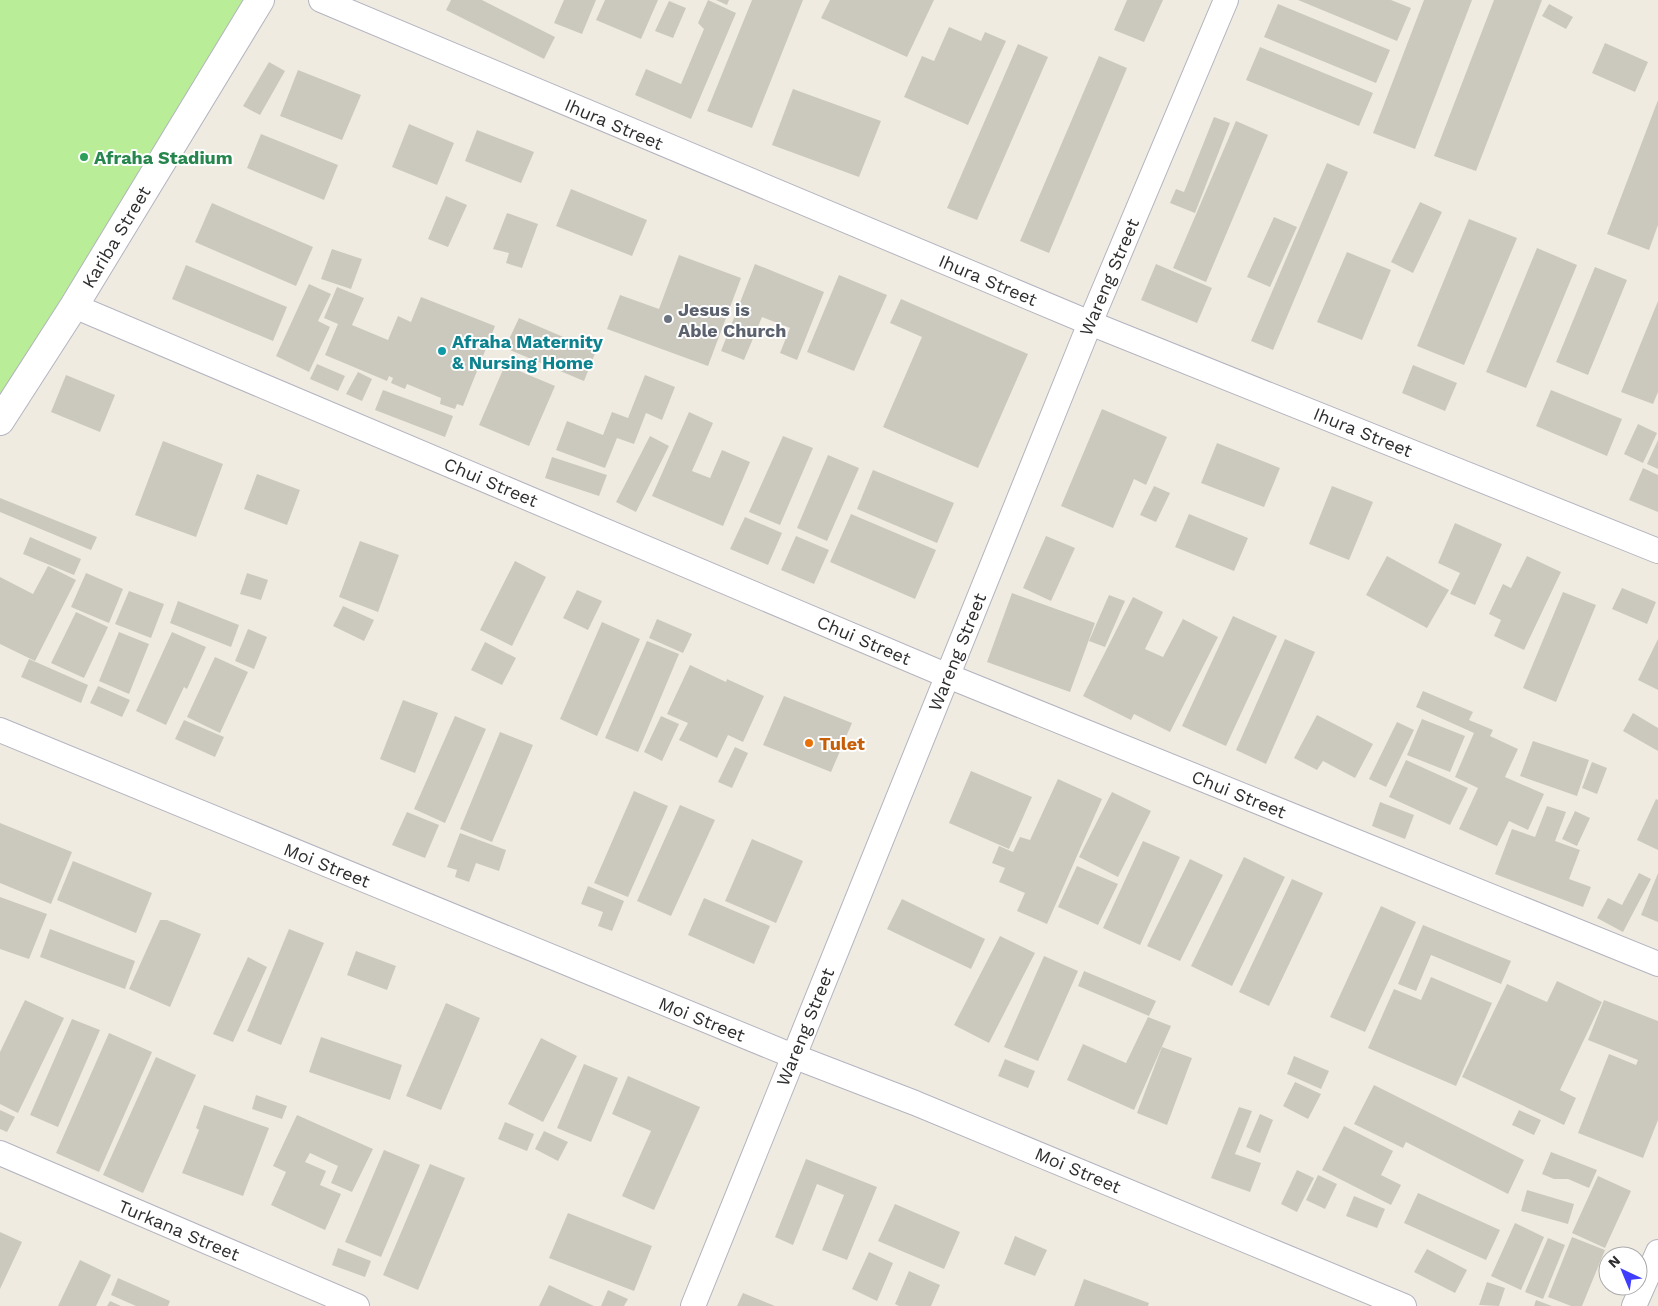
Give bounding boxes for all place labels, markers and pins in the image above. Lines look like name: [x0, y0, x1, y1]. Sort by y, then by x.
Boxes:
place label: Afraha Stadium: [94, 147, 233, 168]
marker: Afraha Stadium: [78, 151, 90, 163]
place label: Jesus is Able Church: [678, 299, 786, 341]
marker: Jesus is Able Church: [662, 313, 674, 325]
place label: Afraha Maternity & Nursing Home: [452, 331, 604, 373]
marker: Afraha Maternity & Nursing Home: [436, 345, 448, 357]
place label: Tulet: [819, 733, 865, 754]
marker: Tulet: [803, 737, 815, 749]

